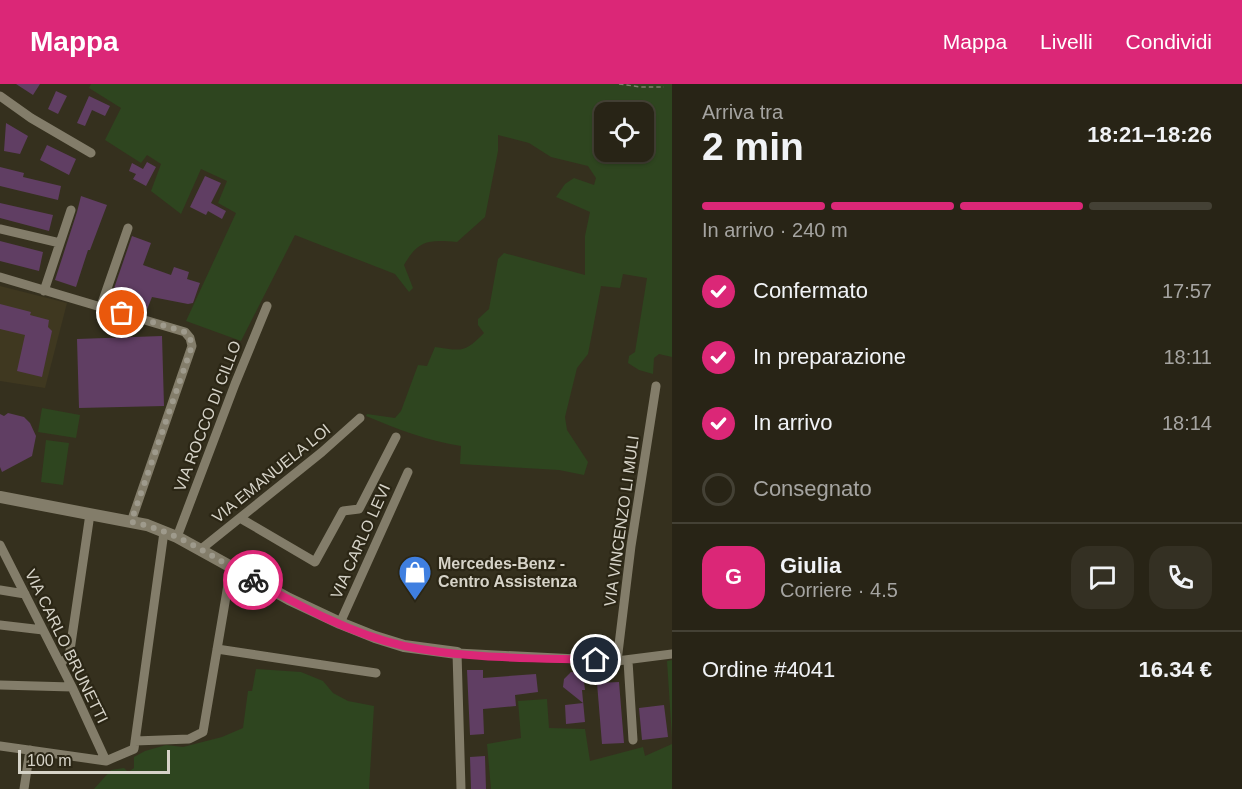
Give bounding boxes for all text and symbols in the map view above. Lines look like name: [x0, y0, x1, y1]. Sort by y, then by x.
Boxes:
text: Mappa: [30, 26, 119, 57]
text: Mappa: [943, 30, 1007, 53]
text: Livelli: [1040, 30, 1093, 53]
text: Condividi: [1126, 30, 1212, 53]
text: Arriva tra: [702, 101, 783, 123]
map controls: [594, 102, 654, 162]
button: locate: [594, 102, 654, 162]
text: 18:21–18:26: [1087, 122, 1212, 147]
text: 2 min: [702, 125, 804, 168]
text: In arrivo · 240 m: [702, 219, 848, 241]
icon: check: [702, 275, 735, 308]
text: Confermato: [753, 278, 868, 303]
text: 17:57: [1162, 280, 1212, 302]
pin: [96, 287, 147, 338]
icon: bag: [105, 296, 138, 329]
street label: VIA ROCCO DI CILLO: [171, 338, 244, 494]
icon: check: [702, 341, 735, 374]
text: In preparazione: [753, 344, 906, 369]
text: 18:11: [1163, 346, 1212, 368]
icon: check: [702, 407, 735, 440]
text: In arrivo: [753, 410, 832, 435]
text: 18:14: [1162, 412, 1212, 434]
street label: VIA EMANUELA LOI: [209, 421, 334, 526]
street label: VIA VINCENZO LI MULI: [601, 434, 642, 608]
text: Consegnato: [753, 476, 872, 501]
street label: VIA CARLO LEVI: [328, 481, 393, 601]
button: chat: [1071, 546, 1134, 609]
button: phone: [1149, 546, 1212, 609]
courier: [223, 550, 283, 610]
text: Giulia: [780, 553, 841, 578]
shop icon: Mercedes-Benz - Centro Assistenza: [397, 554, 433, 601]
place label: Mercedes-Benz - Centro Assistenza: [438, 555, 577, 590]
icon: bike: [237, 564, 270, 597]
text: G: [725, 564, 742, 589]
street label: VIA CARLO BRUNETTI: [22, 567, 111, 726]
text: Corriere · 4.5: [780, 579, 898, 601]
pin: [570, 634, 621, 685]
icon: home: [579, 643, 612, 676]
text: Ordine #4041: [702, 657, 835, 682]
text: 16.34 €: [1139, 657, 1212, 682]
scale bar: [18, 747, 170, 774]
text: 100 m: [27, 752, 71, 769]

